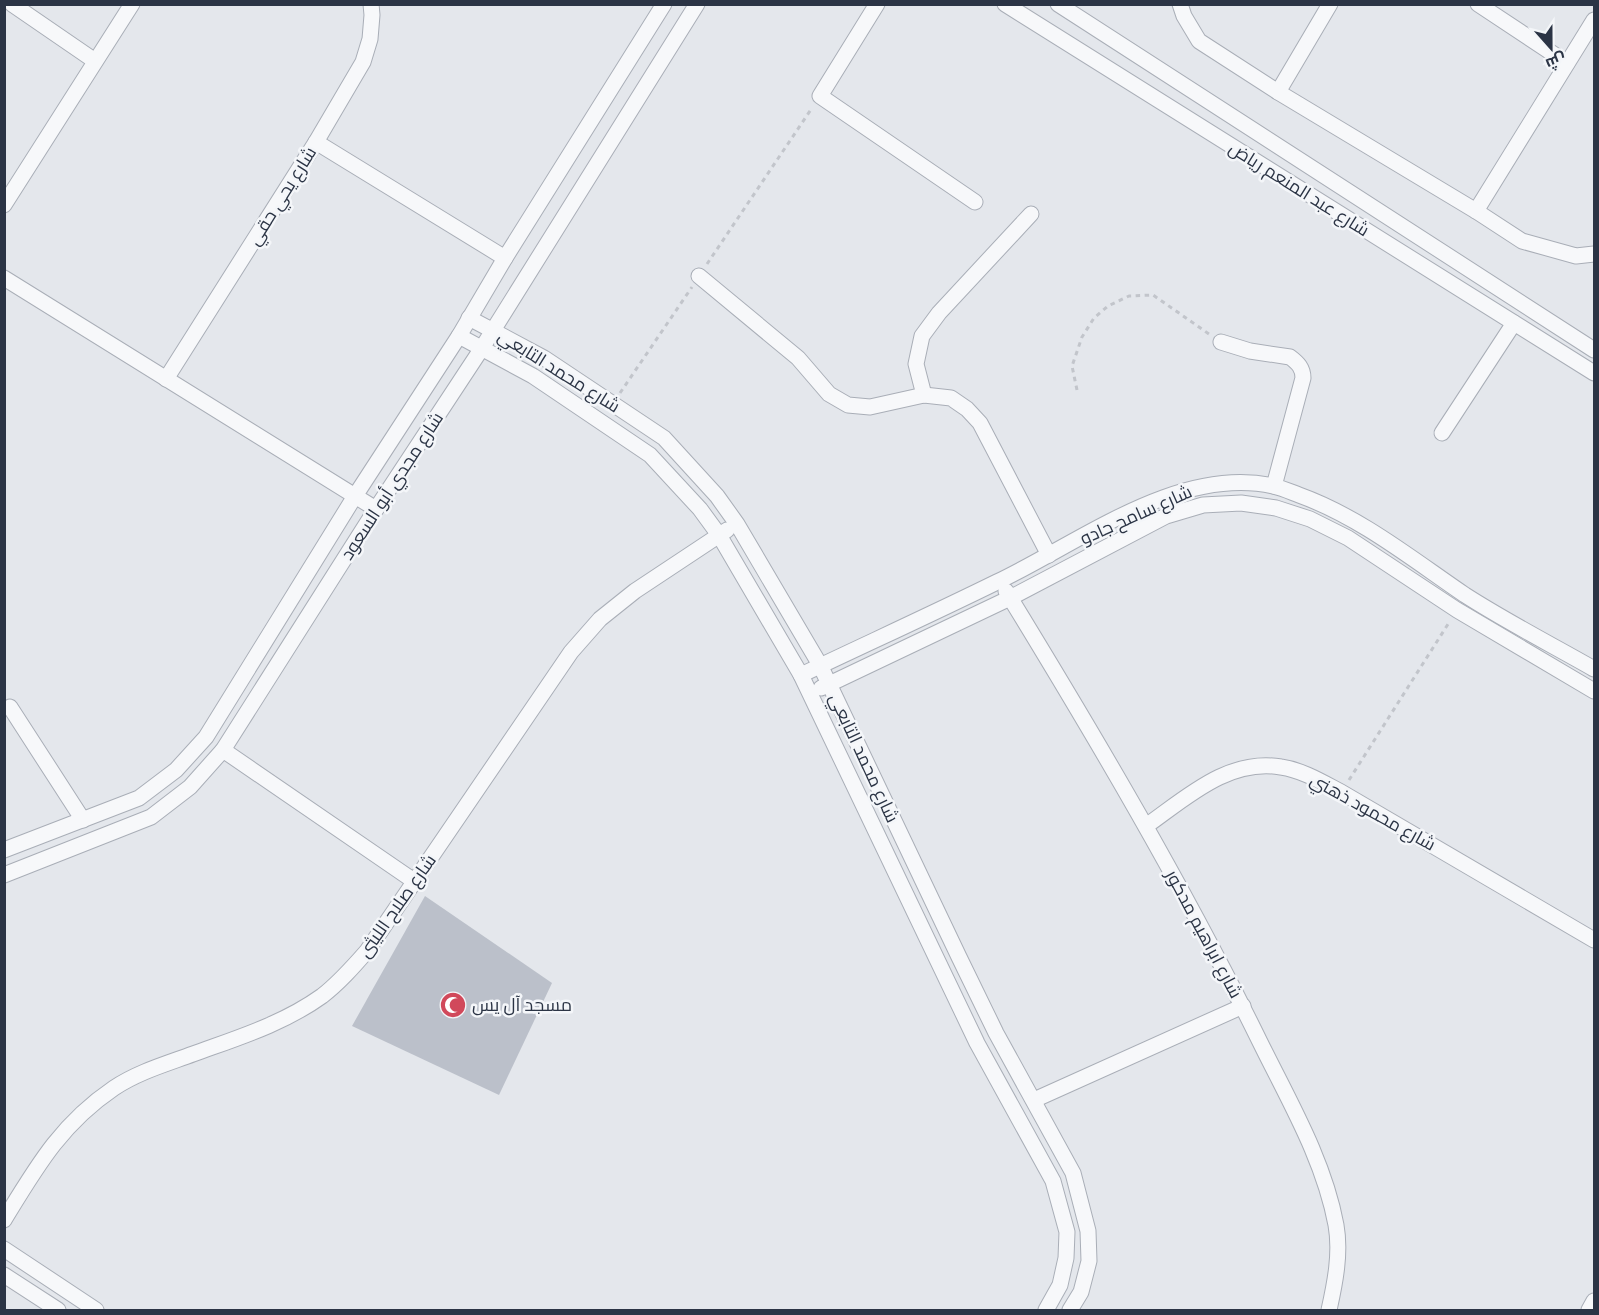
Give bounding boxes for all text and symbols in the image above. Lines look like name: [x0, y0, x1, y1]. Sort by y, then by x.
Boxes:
north arrow: [1521, 18, 1581, 78]
text: ش: [1543, 49, 1569, 74]
street label: شارع عبد المنعم رياض: [1224, 137, 1373, 242]
street label: شارع يحي حقي: [243, 143, 324, 251]
street label: شارع محمد التابعي: [492, 325, 624, 420]
street label: شارع مجدي أبو السعود: [336, 408, 450, 566]
street label: شارع سامح جادو: [1077, 481, 1196, 550]
street label: شارع محمد التابعي: [822, 690, 904, 827]
street label: شارع محمود ذهني: [1305, 768, 1440, 858]
street label: شارع صلاح الليثى: [353, 850, 442, 963]
street label: شارع ابراهيم مدكور: [1160, 865, 1247, 1002]
mosque icon: مسجد آل يس: [438, 990, 468, 1020]
place label: مسجد آل يس: [472, 994, 572, 1016]

